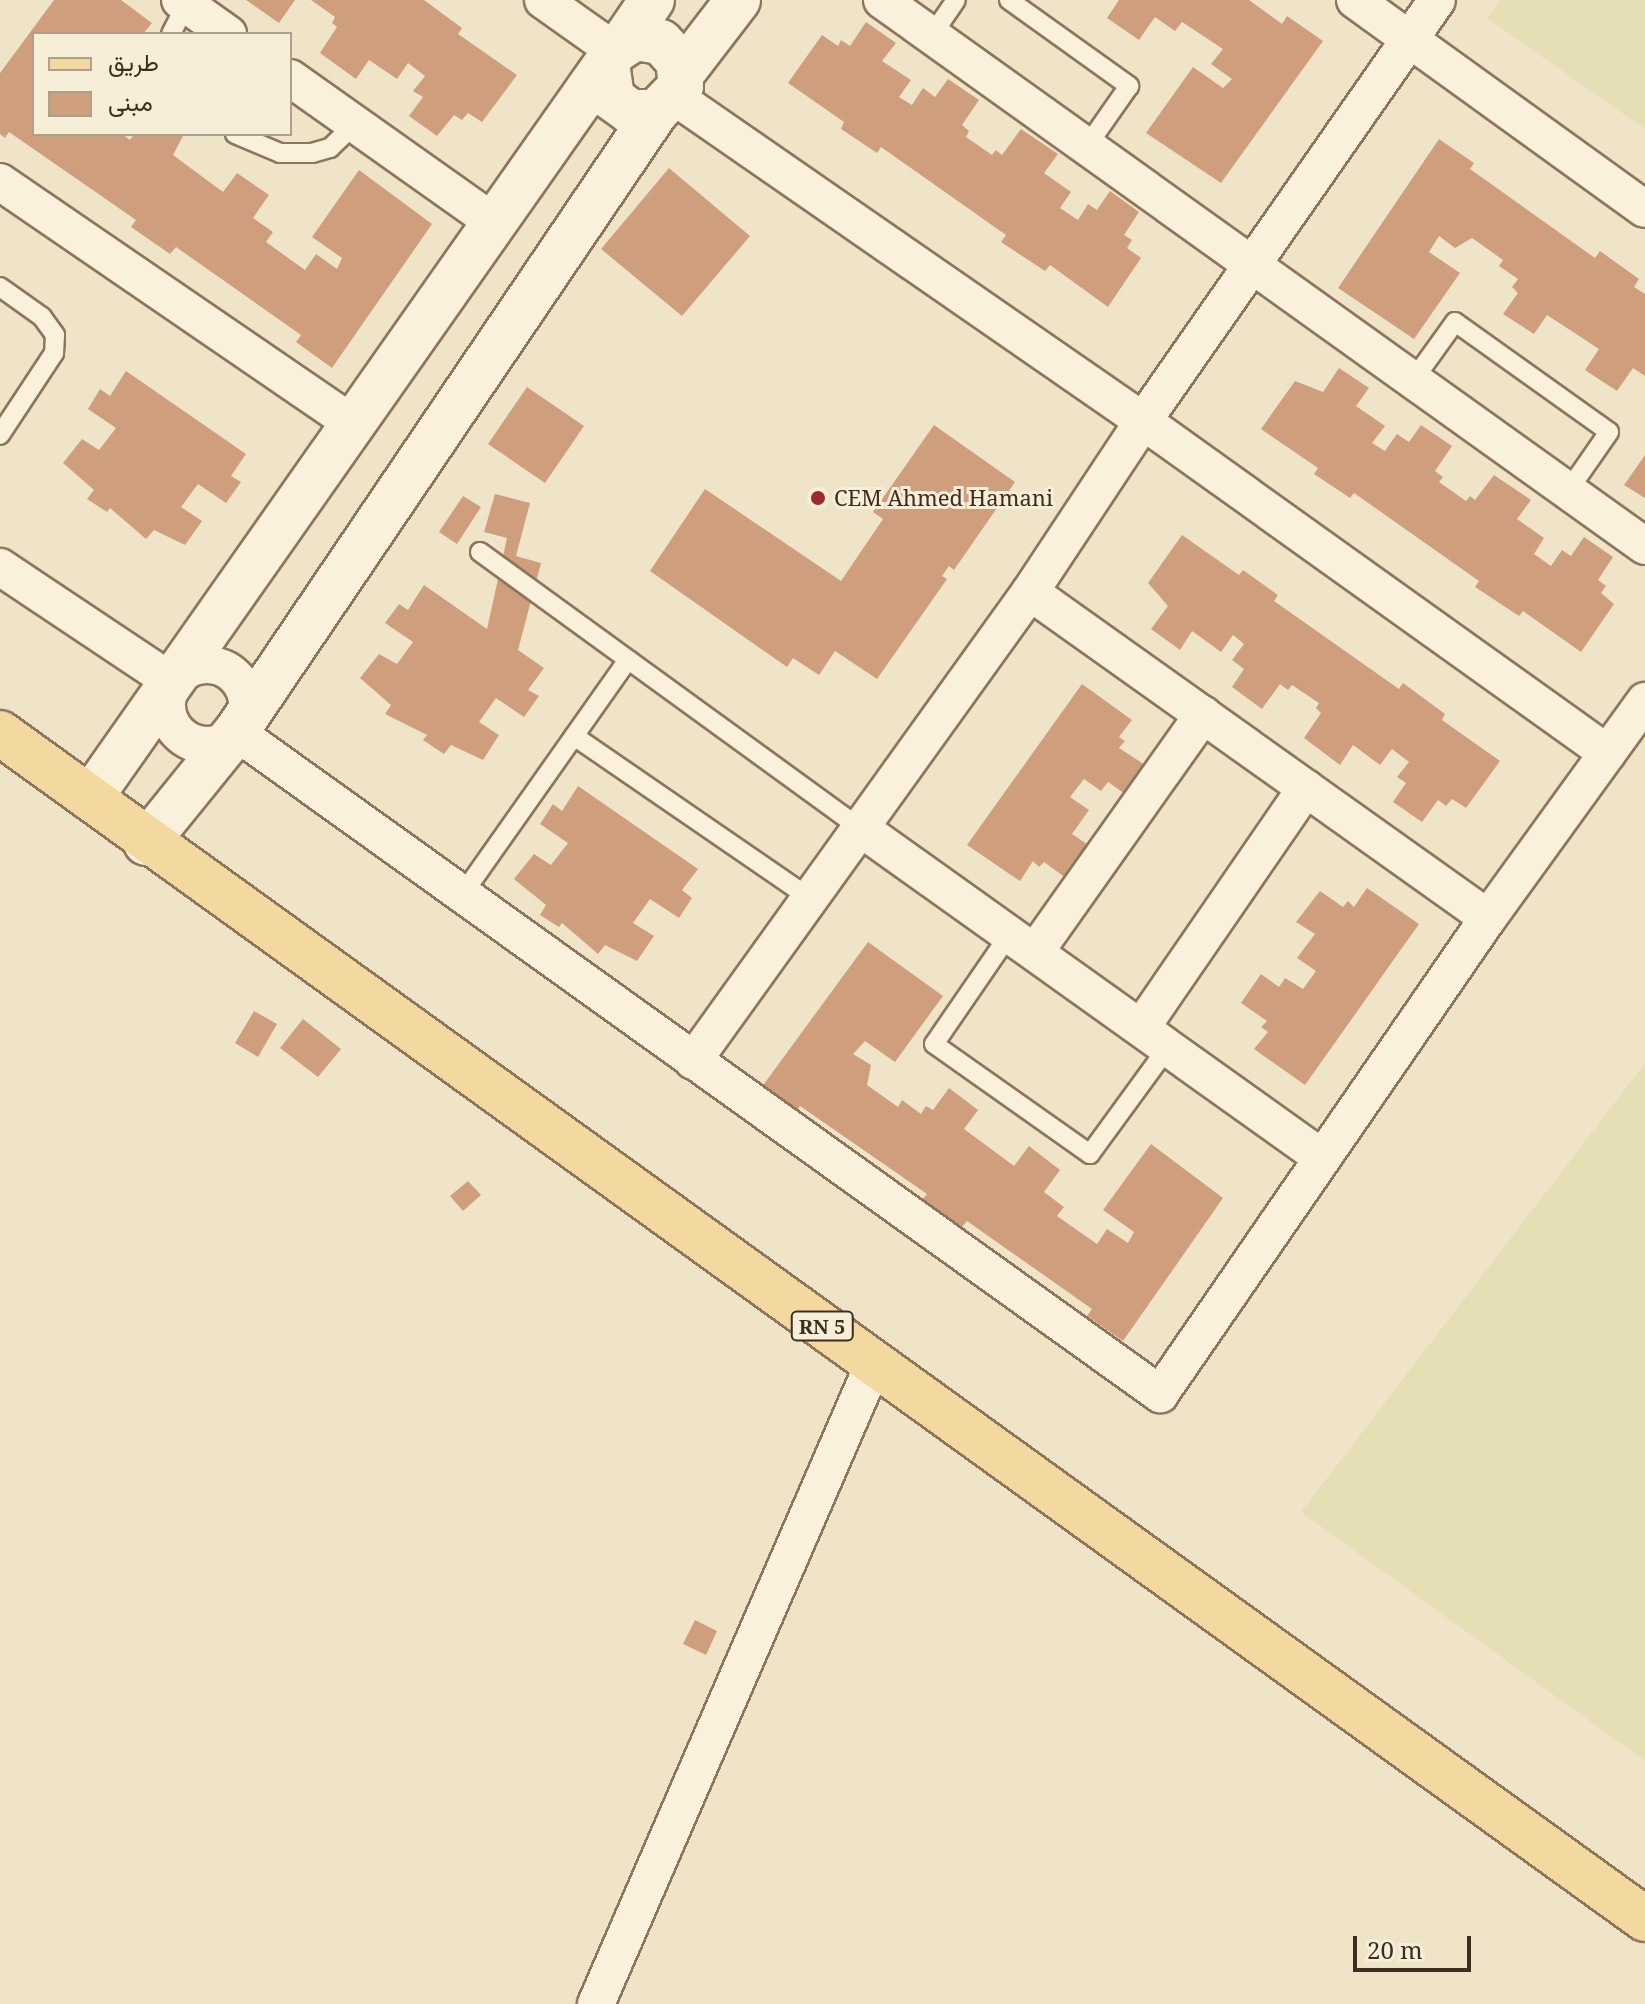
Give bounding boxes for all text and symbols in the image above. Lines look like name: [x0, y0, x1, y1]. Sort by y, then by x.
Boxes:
legend: [32, 32, 292, 136]
text: طريق: [108, 45, 159, 78]
text: مبنى: [108, 85, 153, 118]
place label: CEM Ahmed Hamani: [834, 485, 1053, 511]
marker: CEM Ahmed Hamani: [809, 489, 827, 507]
road number: RN 5: [790, 1310, 854, 1342]
scale bar: [1357, 1920, 1475, 1970]
text: 20 m: [1367, 1933, 1423, 1966]

